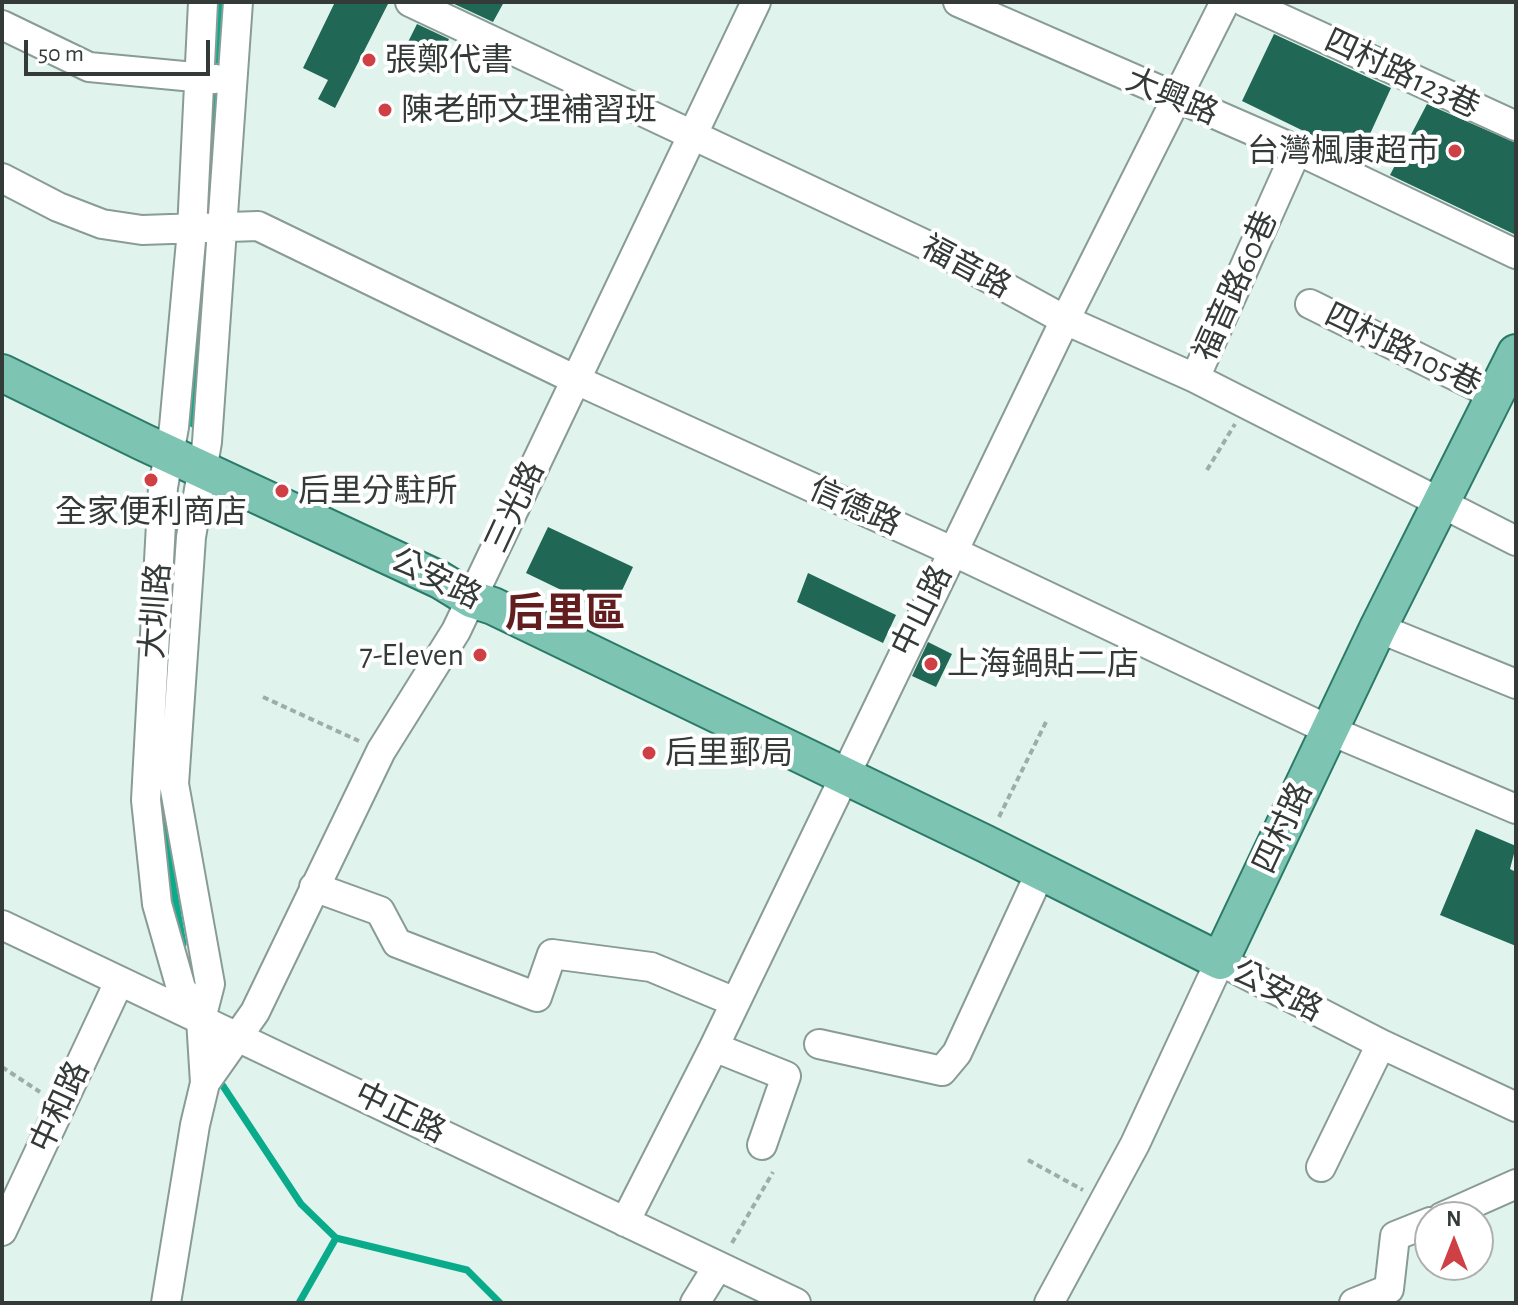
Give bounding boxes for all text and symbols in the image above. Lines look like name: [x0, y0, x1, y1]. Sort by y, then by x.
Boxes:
street label: 四村路123巷: [1318, 21, 1486, 127]
scale bar: [28, 24, 214, 74]
place label: 張鄭代書: [385, 41, 513, 79]
text: 50 m: [38, 42, 84, 66]
marker: 張鄭代書: [360, 51, 378, 69]
street label: 大興路: [1120, 61, 1224, 133]
place label: 陳老師文理補習班: [401, 91, 657, 129]
marker: 陳老師文理補習班: [376, 101, 394, 119]
place label: 台灣楓康超市: [1247, 132, 1439, 170]
marker: 台灣楓康超市: [1446, 142, 1464, 160]
street label: 福音路60巷: [1186, 205, 1286, 367]
street label: 福音路: [915, 228, 1017, 306]
street label: 四村路105巷: [1319, 296, 1487, 404]
street label: 三光路: [477, 455, 553, 559]
street label: 信德路: [803, 470, 907, 544]
marker: 全家便利商店: [142, 471, 160, 489]
place label: 后里分駐所: [298, 472, 458, 510]
marker: 后里分駐所: [273, 482, 291, 500]
place label: 全家便利商店: [55, 493, 247, 531]
street label: 公安路: [384, 541, 488, 617]
street label: 中山路: [884, 559, 960, 663]
street label: 大圳路: [133, 562, 179, 660]
district label: 后里區: [505, 590, 625, 638]
place label: 7-Eleven: [359, 636, 464, 674]
place label: 上海鍋貼二店: [947, 645, 1139, 683]
marker: 7-Eleven: [471, 646, 489, 664]
marker: 上海鍋貼二店: [922, 655, 940, 673]
place label: 后里郵局: [665, 734, 793, 772]
marker: 后里郵局: [640, 744, 658, 762]
street label: 四村路: [1245, 776, 1321, 880]
street label: 公安路: [1226, 952, 1328, 1030]
street label: 中和路: [22, 1055, 98, 1159]
street label: 中正路: [348, 1075, 452, 1151]
north arrow: [1414, 1201, 1494, 1281]
text: N: [1446, 1208, 1462, 1230]

